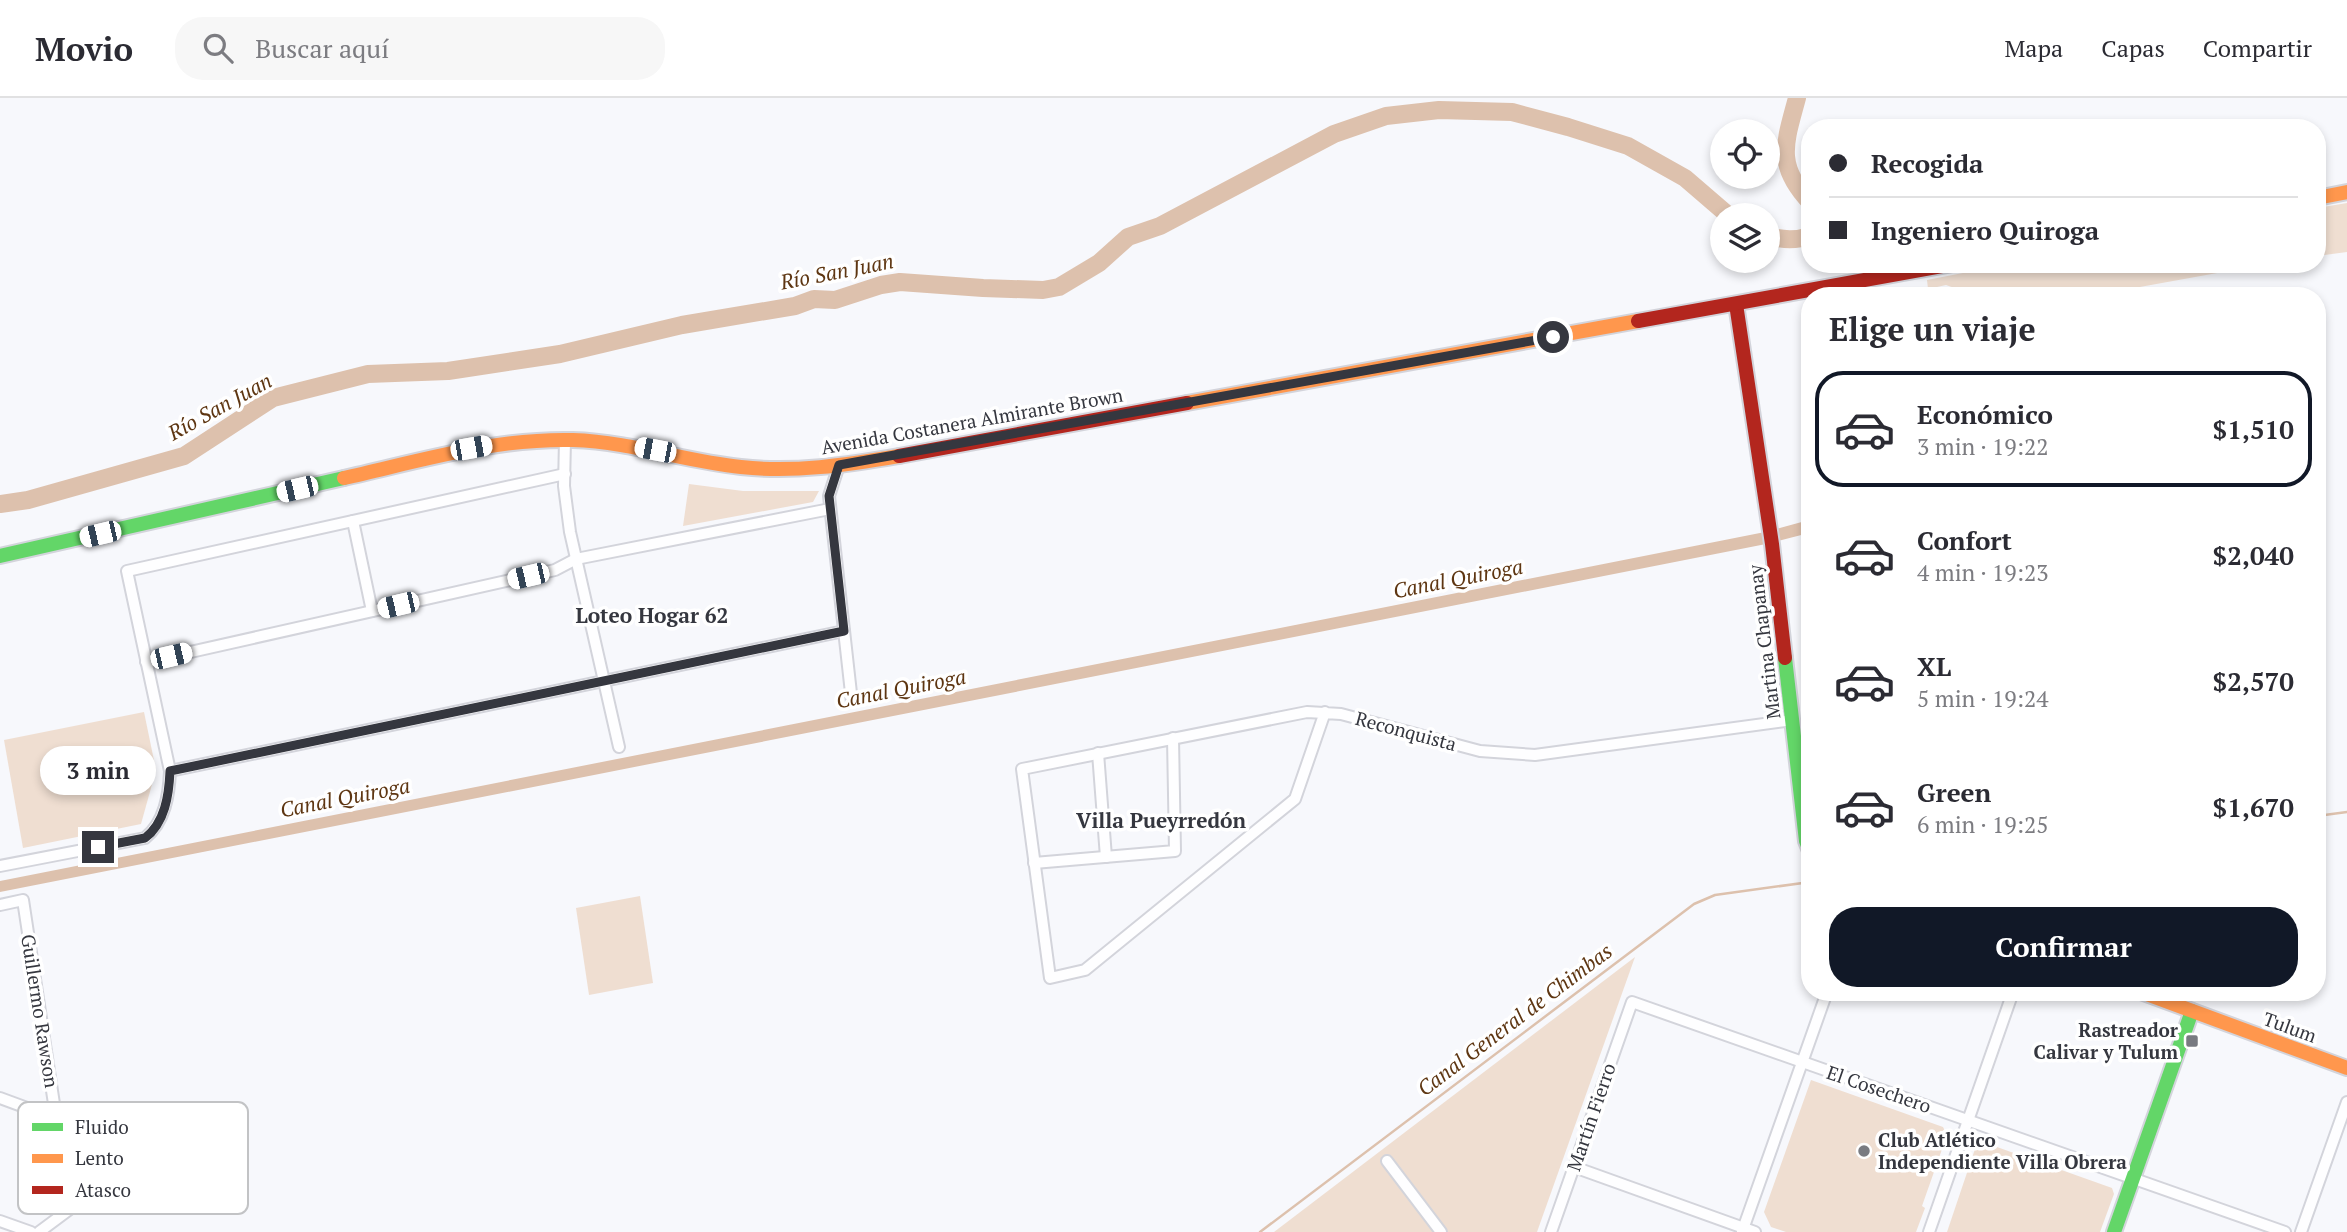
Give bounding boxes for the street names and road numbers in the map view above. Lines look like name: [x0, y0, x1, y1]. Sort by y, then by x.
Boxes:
street label: Avenida Costanera Almirante Brown: [819, 382, 1125, 459]
street label: Martina Chapanay: [1742, 563, 1785, 721]
street label: Reconquista: [1353, 705, 1460, 756]
street label: Guillermo Rawson: [16, 932, 65, 1089]
street label: Tulum: [2260, 1005, 2321, 1048]
street label: Martín Fierro: [1560, 1059, 1621, 1174]
street label: El Cosechero: [1824, 1059, 1935, 1118]

